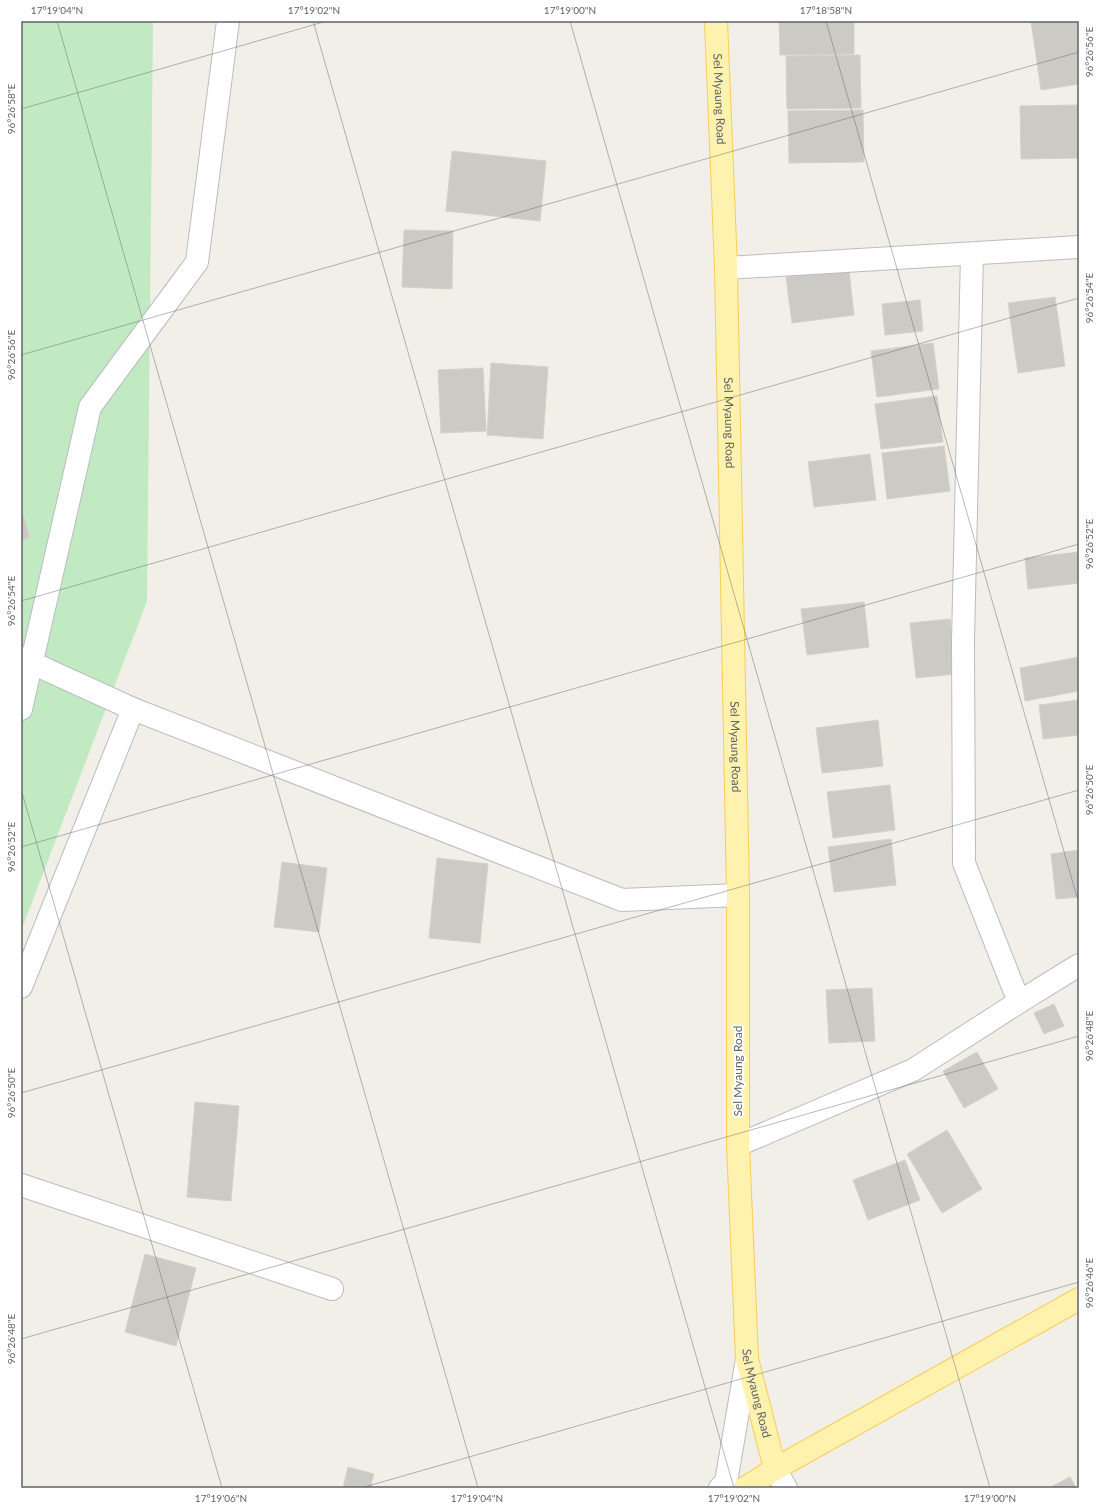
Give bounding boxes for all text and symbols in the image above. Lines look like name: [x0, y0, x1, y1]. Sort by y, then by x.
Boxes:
text: 17°19'04"N: [31, 4, 83, 16]
text: 17°19'02"N: [288, 4, 340, 16]
text: 17°19'00"N: [544, 4, 596, 16]
text: 17°18'58"N: [800, 4, 852, 16]
text: 96°26'56"E: [1083, 27, 1095, 77]
street label: Sel Myaung Road: [710, 53, 729, 145]
text: 96°26'58"E: [5, 84, 17, 134]
text: 96°26'54"E: [1083, 273, 1095, 323]
text: 96°26'56"E: [5, 330, 17, 380]
street label: Sel Myaung Road: [721, 377, 738, 468]
text: 96°26'52"E: [1083, 519, 1095, 569]
text: 96°26'54"E: [5, 576, 17, 626]
street label: Sel Myaung Road: [727, 701, 744, 792]
text: 96°26'50"E: [1083, 765, 1095, 815]
text: 96°26'52"E: [5, 822, 17, 872]
text: 96°26'48"E: [1083, 1011, 1095, 1061]
street label: Sel Myaung Road: [730, 1025, 745, 1117]
text: 96°26'50"E: [5, 1068, 17, 1118]
text: 96°26'46"E: [1083, 1258, 1095, 1308]
text: 96°26'48"E: [5, 1314, 17, 1364]
street label: Sel Myaung Road: [740, 1349, 775, 1439]
text: 17°19'06"N: [195, 1492, 247, 1504]
text: 17°19'04"N: [451, 1492, 503, 1504]
text: 17°19'02"N: [708, 1492, 760, 1504]
text: 17°19'00"N: [964, 1492, 1016, 1504]

